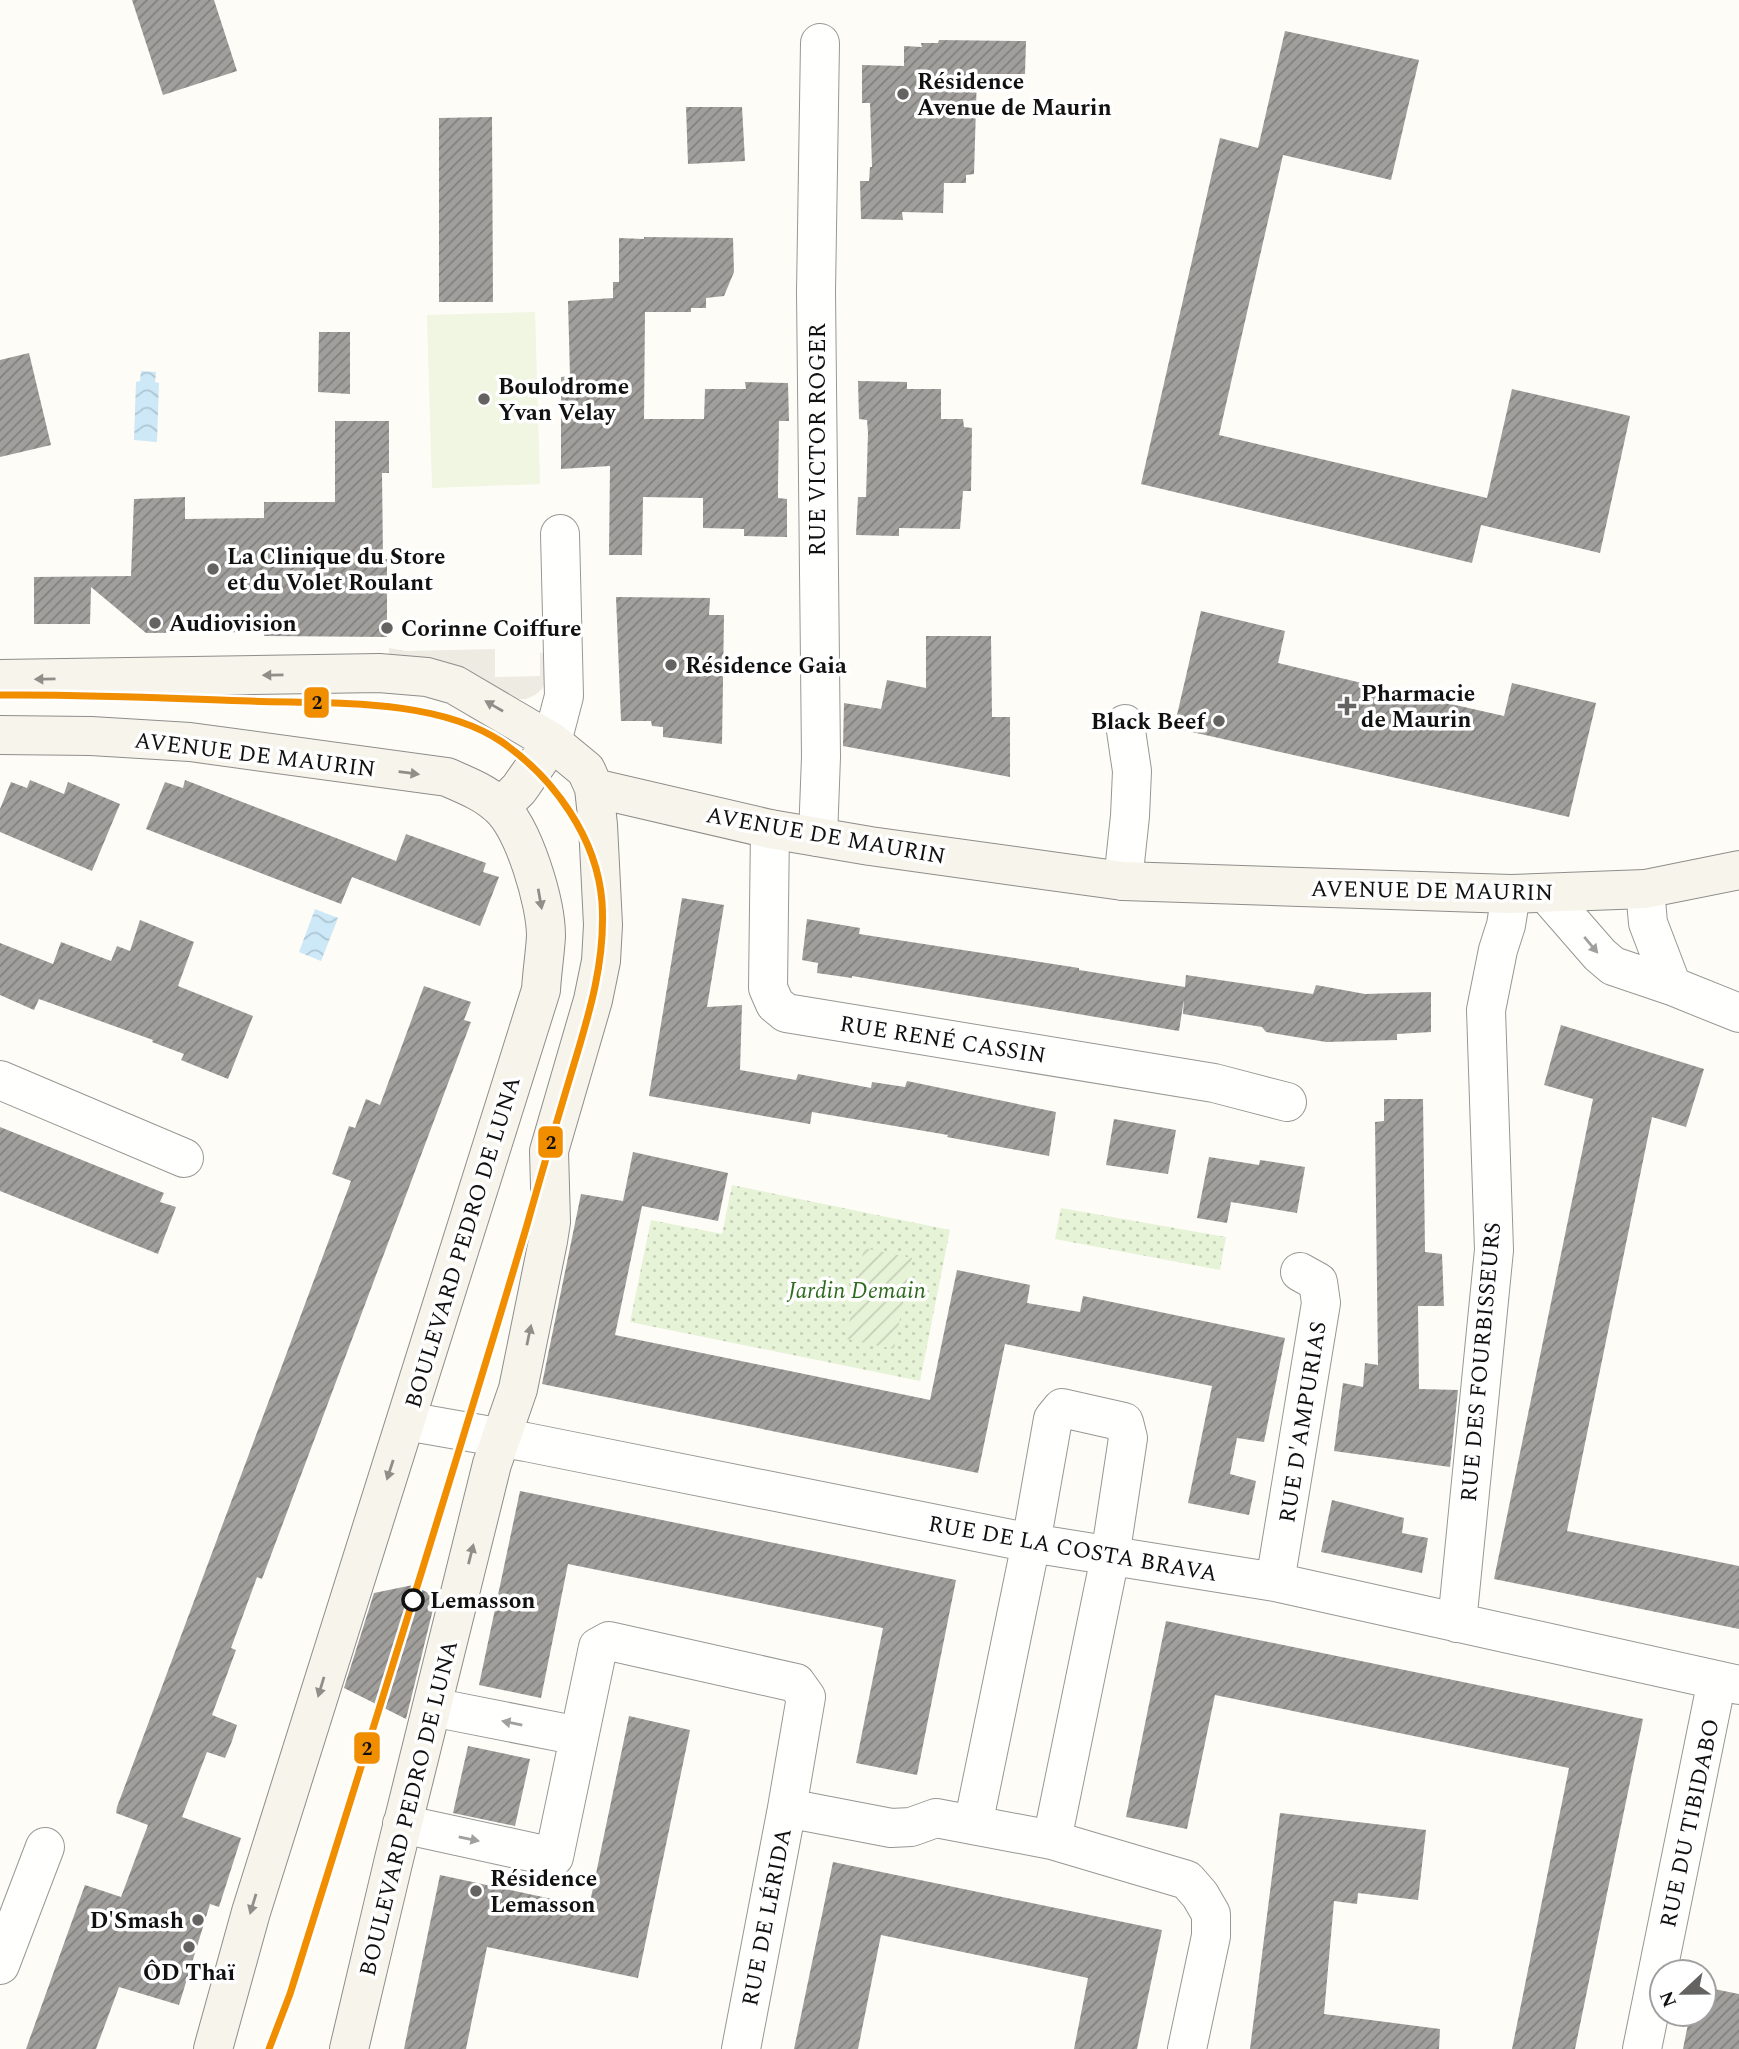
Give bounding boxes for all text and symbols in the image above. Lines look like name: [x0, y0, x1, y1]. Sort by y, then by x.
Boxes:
place label: Résidence Avenue de Maurin: [917, 65, 1112, 126]
marker: Résidence Avenue de Maurin: [895, 86, 911, 102]
street label: RUE VICTOR ROGER: [801, 323, 836, 557]
place label: Boulodrome Yvan Velay: [498, 370, 629, 431]
marker: Boulodrome Yvan Velay: [476, 391, 492, 407]
place label: La Clinique du Store et du Volet Roulant: [227, 540, 445, 601]
marker: La Clinique du Store et du Volet Roulant: [205, 561, 221, 577]
place label: Audiovision: [169, 607, 297, 642]
place label: Corinne Coiffure: [401, 612, 581, 647]
marker: Audiovision: [147, 615, 163, 631]
marker: Corinne Coiffure: [379, 620, 395, 636]
place label: Résidence Gaia: [685, 649, 847, 684]
marker: Résidence Gaia: [663, 657, 679, 673]
one-way arrow: [262, 669, 284, 681]
one-way arrow: [34, 673, 56, 684]
place label: Pharmacie de Maurin: [1361, 677, 1475, 738]
line badge: 2: [303, 686, 330, 719]
text: 2: [312, 689, 322, 718]
marker: Pharmacie de Maurin: [1339, 698, 1355, 714]
one-way arrow: [484, 700, 503, 713]
place label: Black Beef: [1091, 705, 1206, 740]
marker: Black Beef: [1211, 713, 1227, 729]
street label: AVENUE DE MAURIN: [132, 723, 377, 788]
one-way arrow: [398, 767, 420, 778]
street label: AVENUE DE MAURIN: [703, 798, 948, 875]
street label: AVENUE DE MAURIN: [1310, 872, 1554, 911]
one-way arrow: [535, 888, 546, 910]
one-way arrow: [1583, 935, 1598, 953]
street label: RUE RENÉ CASSIN: [837, 1007, 1048, 1074]
street label: BOULEVARD PEDRO DE LUNA: [396, 1072, 531, 1413]
line badge: 2: [537, 1125, 564, 1159]
text: 2: [546, 1129, 556, 1158]
street label: RUE DES FOURBISSEURS: [1452, 1221, 1511, 1503]
park label: Jardin Demain: [786, 1274, 926, 1309]
street label: RUE D'AMPURIAS: [1270, 1319, 1337, 1526]
one-way arrow: [523, 1324, 534, 1346]
one-way arrow: [384, 1459, 394, 1480]
street label: RUE DE LA COSTA BRAVA: [925, 1507, 1220, 1592]
one-way arrow: [466, 1543, 477, 1565]
place label: Lemasson: [430, 1584, 536, 1619]
marker: Lemasson: [402, 1589, 424, 1611]
street label: BOULEVARD PEDRO DE LUNA: [351, 1637, 468, 1980]
one-way arrow: [316, 1676, 326, 1697]
street label: RUE DU TIBIDABO: [1651, 1716, 1730, 1931]
one-way arrow: [501, 1717, 523, 1728]
line badge: 2: [353, 1731, 381, 1765]
text: 2: [362, 1735, 372, 1764]
street label: RUE DE LÉRIDA: [733, 1825, 802, 2009]
one-way arrow: [458, 1833, 480, 1844]
place label: Résidence Lemasson: [490, 1862, 597, 1923]
marker: Résidence Lemasson: [468, 1883, 484, 1899]
one-way arrow: [248, 1894, 258, 1915]
place label: D'Smash: [90, 1904, 184, 1939]
marker: D'Smash: [190, 1912, 206, 1928]
marker: ÔD Thaï: [181, 1939, 197, 1955]
place label: ÔD Thaï: [143, 1956, 235, 1991]
north arrow: [1648, 1958, 1718, 2028]
text: N: [1652, 1986, 1685, 2011]

